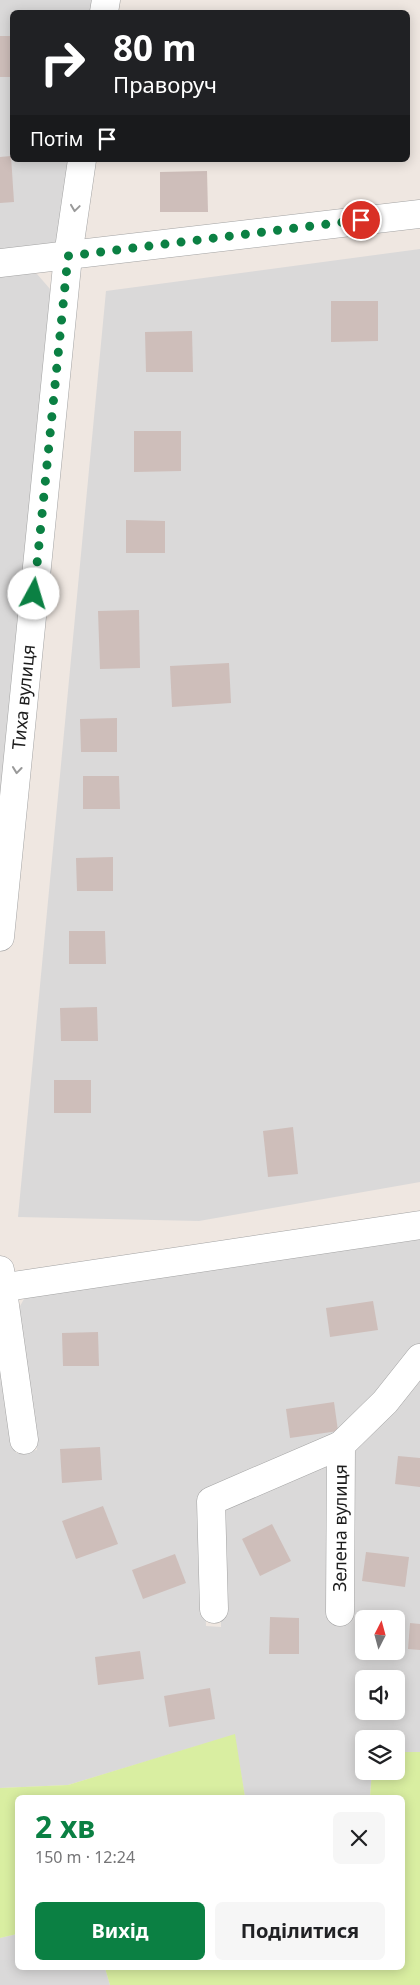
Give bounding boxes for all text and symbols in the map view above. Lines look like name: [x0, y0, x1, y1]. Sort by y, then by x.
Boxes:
text: 80 m: [113, 24, 196, 71]
icon: right: [30, 30, 95, 95]
text: Праворуч: [113, 69, 217, 99]
icon: arrive: [93, 125, 121, 153]
text: Потім: [30, 126, 83, 152]
pin: [340, 199, 382, 241]
one-way arrow: [70, 205, 81, 213]
icon: arrive: [347, 206, 375, 234]
position arrow: [7, 567, 59, 619]
street label: Тиха вулиця: [6, 643, 40, 751]
one-way arrow: [11, 766, 22, 774]
street label: Зелена вулиця: [327, 1464, 352, 1592]
north arrow: [355, 1610, 405, 1660]
map controls: [355, 1610, 405, 1780]
button: sound: [355, 1670, 405, 1720]
button: layers: [355, 1730, 405, 1780]
text: 2 хв: [35, 1806, 95, 1847]
button: close: [333, 1812, 385, 1864]
text: 150 m · 12:24: [35, 1846, 135, 1868]
button: Вихід: [35, 1902, 205, 1960]
button: Поділитися: [215, 1902, 385, 1960]

